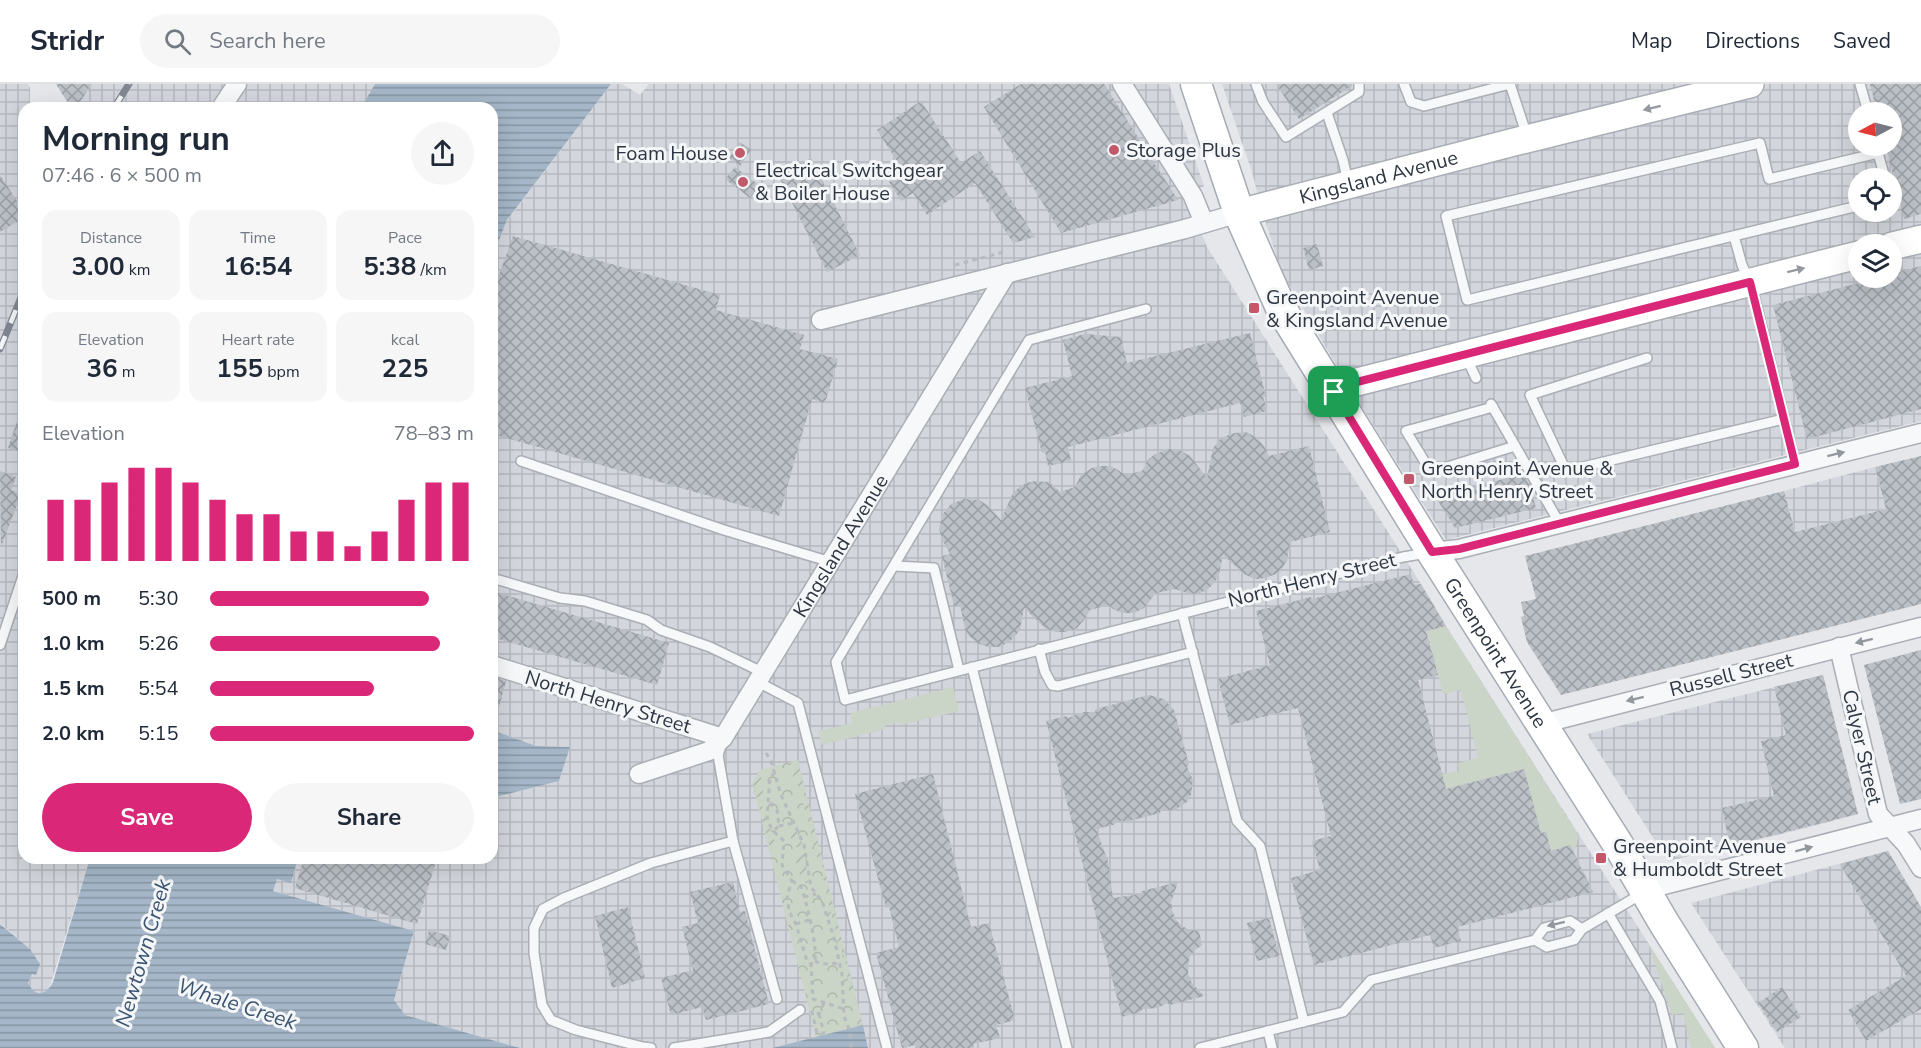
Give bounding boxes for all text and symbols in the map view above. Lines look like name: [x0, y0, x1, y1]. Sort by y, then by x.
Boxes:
search box: [140, 14, 560, 68]
text: Stridr: [30, 22, 104, 60]
icon: search: [161, 25, 194, 58]
text: Search here: [209, 26, 326, 56]
text: Map: [1631, 27, 1672, 55]
text: Directions: [1705, 27, 1800, 55]
text: Saved: [1833, 27, 1891, 55]
north arrow: [1848, 102, 1902, 156]
map controls: [1848, 102, 1902, 288]
one-way arrow: [1643, 104, 1661, 114]
text: Morning run: [42, 117, 230, 162]
button: share: [411, 122, 474, 185]
place label: Storage Plus: [1126, 137, 1241, 164]
place label: Foam House: [616, 140, 728, 167]
marker: Storage Plus: [1107, 143, 1121, 157]
street label: Kingsland Avenue: [1296, 144, 1461, 210]
marker: Foam House: [733, 146, 747, 160]
place label: Electrical Switchgear & Boiler House: [755, 157, 943, 207]
text: 07:46 · 6 × 500 m: [42, 162, 202, 189]
button: locate: [1848, 168, 1902, 222]
marker: Electrical Switchgear & Boiler House: [736, 175, 750, 189]
text: Distance: [80, 227, 142, 249]
text: Time: [240, 227, 276, 249]
text: Pace: [388, 227, 422, 249]
button: layers: [1848, 234, 1902, 288]
text: 3.00: [71, 249, 125, 284]
text: 16:54: [224, 249, 292, 284]
text: 5:38: [363, 249, 416, 284]
text: km: [125, 259, 151, 281]
text: /km: [416, 259, 447, 281]
one-way arrow: [1787, 265, 1805, 275]
place label: Greenpoint Avenue & Kingsland Avenue: [1266, 284, 1448, 334]
marker: Greenpoint Avenue & Kingsland Avenue: [1247, 301, 1261, 315]
text: Elevation: [78, 329, 144, 351]
text: Heart rate: [221, 329, 295, 351]
text: kcal: [391, 329, 419, 351]
text: 36: [86, 351, 118, 386]
text: 155: [216, 351, 263, 386]
text: 225: [382, 351, 428, 386]
text: m: [118, 361, 136, 383]
text: bpm: [263, 361, 300, 383]
pin: [1308, 366, 1359, 417]
icon: arrive: [1317, 375, 1350, 408]
text: Elevation: [42, 420, 125, 447]
text: 78–83 m: [394, 420, 474, 447]
one-way arrow: [1826, 448, 1845, 458]
place label: Greenpoint Avenue & North Henry Street: [1421, 455, 1613, 505]
street label: Kingsland Avenue: [786, 469, 894, 622]
marker: Greenpoint Avenue & North Henry Street: [1402, 472, 1416, 486]
street label: North Henry Street: [1225, 546, 1400, 614]
street label: Greenpoint Avenue: [1438, 572, 1554, 733]
text: 500 m: [42, 585, 101, 612]
text: 5:30: [138, 585, 179, 612]
text: 1.0 km: [42, 630, 105, 657]
text: 5:26: [138, 630, 179, 657]
one-way arrow: [1855, 636, 1873, 646]
street label: Russell Street: [1667, 646, 1796, 703]
street label: North Henry Street: [522, 664, 695, 740]
text: 1.5 km: [42, 675, 105, 702]
text: 5:54: [138, 675, 179, 702]
street label: Calyer Street: [1836, 687, 1889, 808]
one-way arrow: [1625, 695, 1644, 705]
text: 2.0 km: [42, 720, 105, 747]
text: 5:15: [138, 720, 179, 747]
button: Save: [42, 783, 252, 852]
button: Share: [264, 783, 474, 852]
place label: Greenpoint Avenue & Humboldt Street: [1613, 833, 1786, 883]
one-way arrow: [1794, 844, 1813, 854]
marker: Greenpoint Avenue & Humboldt Street: [1594, 851, 1608, 865]
water label: Newtown Creek: [109, 875, 178, 1030]
one-way arrow: [1547, 920, 1565, 930]
water label: Whale Creek: [174, 972, 300, 1037]

